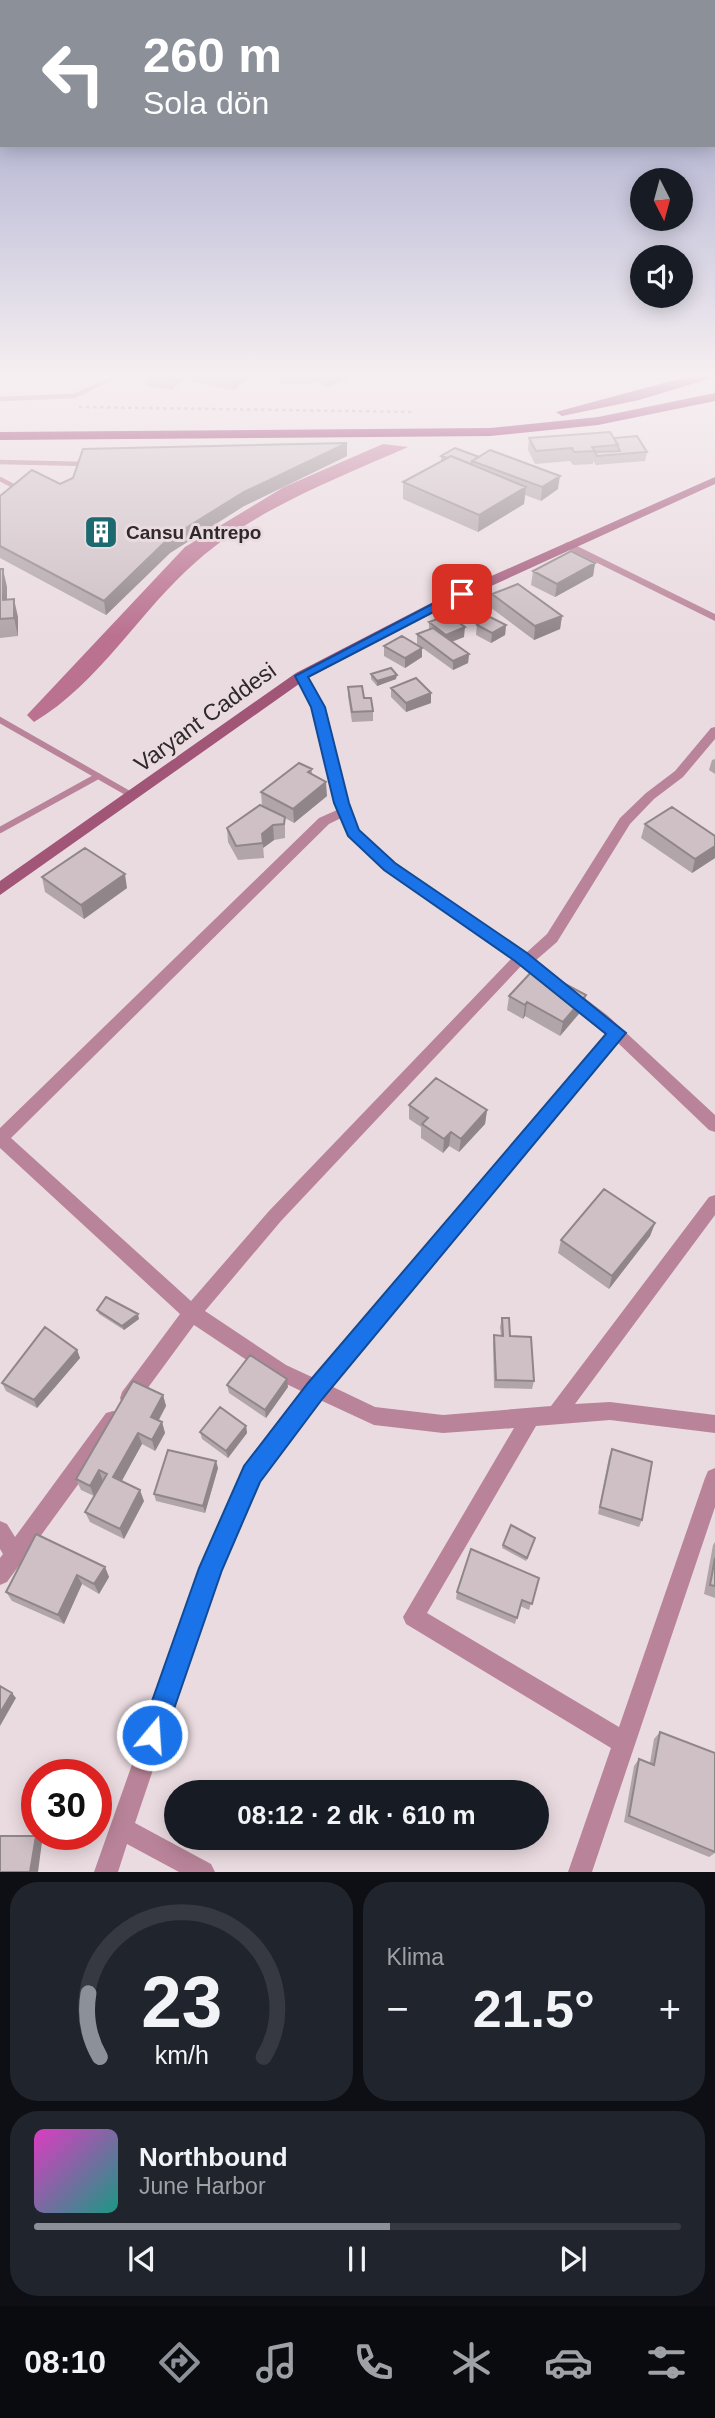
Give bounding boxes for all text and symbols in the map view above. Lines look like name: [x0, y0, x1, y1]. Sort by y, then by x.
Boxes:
icon: left: [28, 28, 119, 119]
text: 260 m: [143, 28, 282, 82]
text: Sola dön: [143, 85, 269, 121]
north arrow: [630, 168, 693, 231]
map controls: [630, 168, 693, 308]
button: sound: [630, 245, 693, 308]
building icon: Cansu Antrepo: [82, 513, 120, 551]
place label: Cansu Antrepo: [126, 522, 261, 543]
pin: [432, 564, 492, 624]
icon: arrive: [443, 575, 481, 613]
street label: Varyant Caddesi: [129, 657, 281, 777]
position arrow: [115, 1698, 189, 1772]
speed limit sign: 30: [21, 1759, 112, 1850]
text: 08:12 · 2 dk · 610 m: [237, 1800, 476, 1830]
text: Klima: [387, 1944, 444, 1970]
text: 23: [141, 1962, 222, 2043]
text: 21.5°: [473, 1980, 595, 2038]
text: −: [387, 1988, 409, 2030]
text: +: [659, 1988, 681, 2030]
text: km/h: [154, 2041, 208, 2069]
text: Northbound: [139, 2142, 288, 2172]
text: June Harbor: [139, 2173, 266, 2199]
icon: previous: [123, 2240, 161, 2278]
icon: pause: [338, 2240, 376, 2278]
icon: next: [554, 2240, 592, 2278]
icon: directions: [155, 2338, 204, 2387]
icon: music: [252, 2338, 301, 2387]
icon: phone: [349, 2338, 398, 2387]
icon: climate: [447, 2338, 496, 2387]
icon: car: [544, 2338, 593, 2387]
icon: filters: [642, 2338, 691, 2387]
text: 08:10: [24, 2344, 106, 2380]

